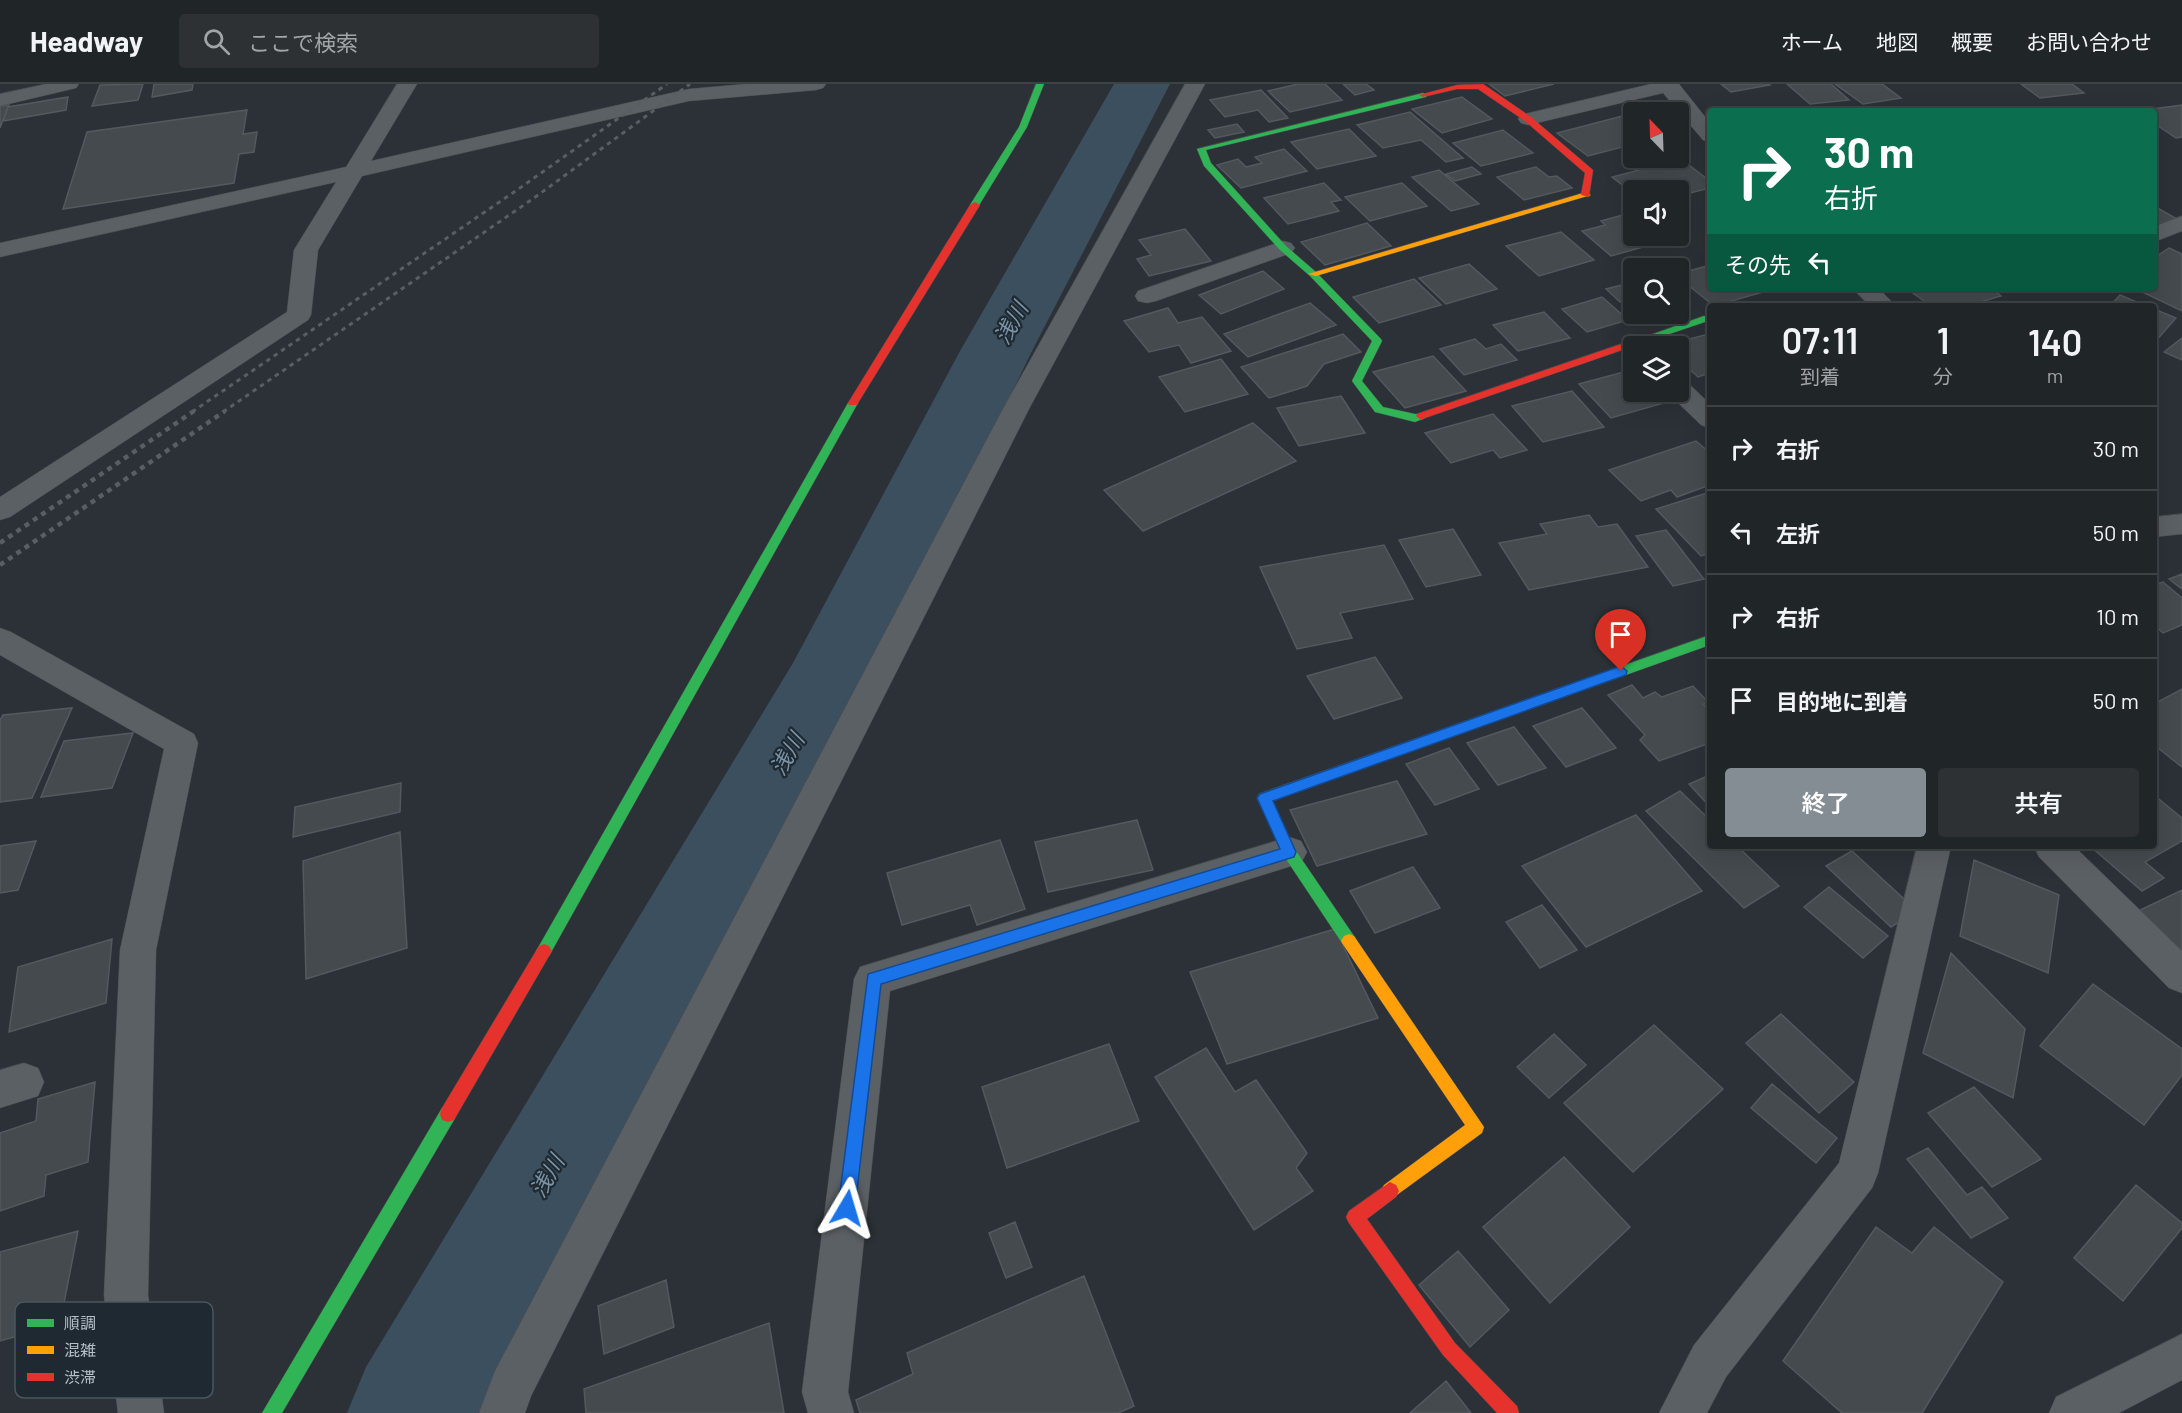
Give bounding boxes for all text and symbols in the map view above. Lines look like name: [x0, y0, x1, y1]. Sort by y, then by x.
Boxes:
search box: [179, 14, 599, 68]
text: Headway: [30, 24, 143, 58]
icon: search: [200, 25, 233, 58]
text: ここで検索: [248, 29, 358, 55]
text: ホーム: [1781, 29, 1843, 54]
text: 地図: [1876, 29, 1918, 54]
text: 概要: [1951, 29, 1993, 54]
text: お問い合わせ: [2026, 29, 2152, 54]
north arrow: [1623, 102, 1689, 168]
map controls: [1623, 102, 1689, 402]
text: 30 m: [1824, 126, 1914, 176]
icon: right: [1725, 132, 1803, 210]
button: sound: [1623, 180, 1689, 246]
text: 右折: [1824, 181, 1878, 213]
icon: left: [1803, 246, 1836, 279]
text: その先: [1725, 251, 1791, 277]
button: search: [1623, 258, 1689, 324]
water label: 浅川: [988, 295, 1033, 348]
text: 07:11: [1782, 318, 1858, 361]
text: 1: [1937, 318, 1949, 361]
text: 140: [2028, 320, 2082, 363]
button: layers: [1623, 336, 1689, 402]
text: m: [2047, 363, 2063, 387]
text: 到着: [1800, 364, 1840, 388]
text: 分: [1933, 364, 1953, 388]
icon: right: [1725, 432, 1758, 465]
text: 30 m: [2093, 435, 2139, 461]
text: 右折: [1776, 436, 1820, 462]
icon: left: [1725, 516, 1758, 549]
text: 50 m: [2093, 519, 2139, 545]
text: 左折: [1776, 520, 1820, 546]
icon: right: [1725, 600, 1758, 633]
text: 10 m: [2096, 603, 2139, 629]
text: 右折: [1776, 604, 1820, 630]
pin: [1595, 609, 1646, 671]
icon: arrive: [1604, 618, 1637, 651]
icon: arrive: [1725, 684, 1758, 717]
text: 50 m: [2093, 687, 2139, 713]
text: 目的地に到着: [1776, 688, 1908, 714]
water label: 浅川: [764, 726, 809, 779]
button: 終了: [1725, 768, 1926, 837]
button: 共有: [1938, 768, 2139, 837]
water label: 浅川: [524, 1148, 569, 1201]
position arrow: [815, 1176, 879, 1240]
legend: [15, 1302, 213, 1398]
text: 順調: [64, 1313, 96, 1332]
text: 混雑: [64, 1340, 96, 1359]
text: 渋滞: [64, 1367, 96, 1386]

